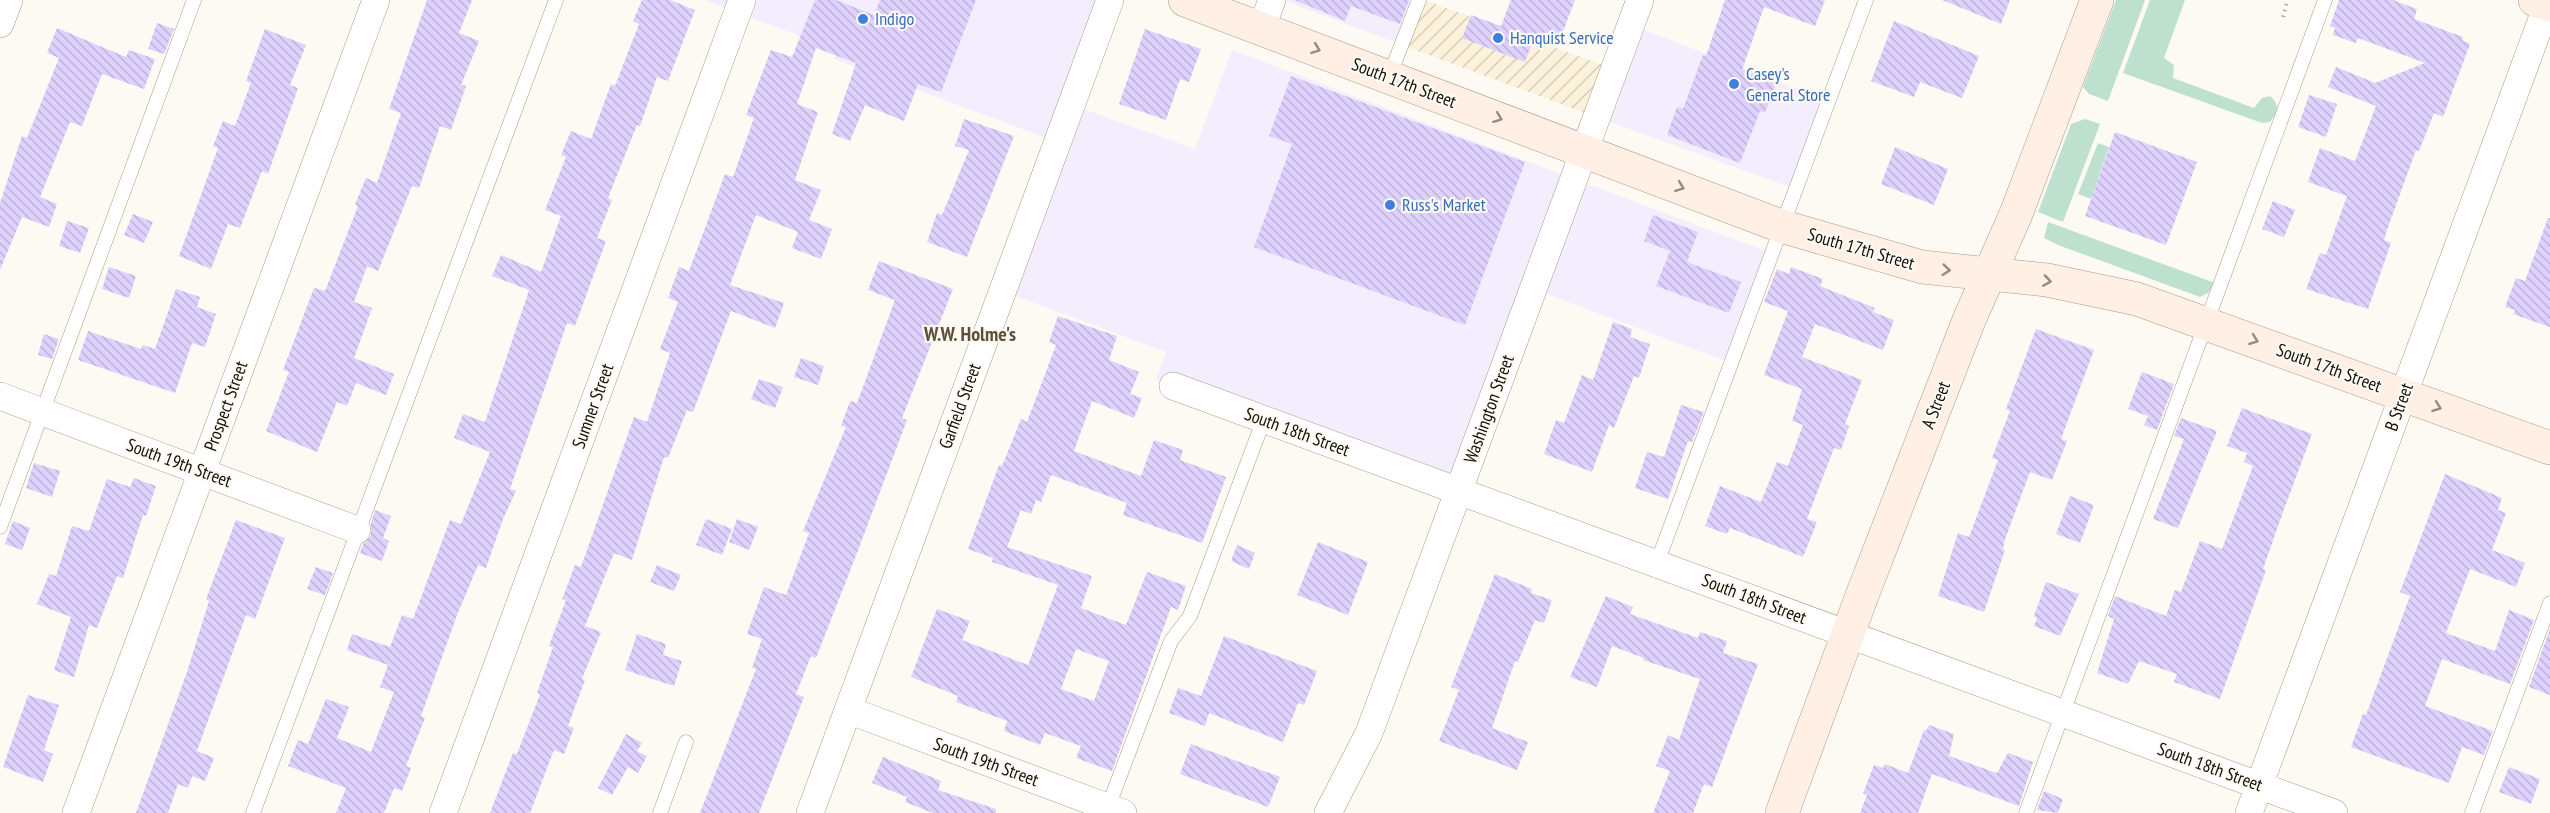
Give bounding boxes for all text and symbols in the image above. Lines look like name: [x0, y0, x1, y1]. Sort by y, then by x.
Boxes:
place label: Indigo: [875, 7, 915, 30]
marker: Indigo: [856, 12, 870, 26]
place label: Hanquist Service: [1510, 26, 1614, 49]
marker: Hanquist Service: [1491, 31, 1505, 45]
one-way arrow: [1310, 42, 1321, 55]
street label: South 17th Street: [1349, 52, 1460, 113]
place label: Casey's General Store: [1746, 62, 1830, 106]
marker: Casey's General Store: [1727, 77, 1741, 91]
one-way arrow: [1492, 111, 1503, 123]
one-way arrow: [1674, 180, 1685, 192]
place label: Russ's Market: [1402, 193, 1486, 216]
marker: Russ's Market: [1383, 198, 1397, 212]
street label: South 17th Street: [1805, 222, 1917, 275]
one-way arrow: [1942, 263, 1951, 276]
one-way arrow: [2042, 274, 2051, 286]
district label: W.W. Holme's: [923, 321, 1016, 347]
one-way arrow: [2248, 333, 2259, 345]
street label: South 17th Street: [2274, 338, 2385, 397]
street label: Washington Street: [1458, 351, 1519, 466]
street label: Prospect Street: [199, 358, 252, 454]
street label: Sumner Street: [567, 360, 619, 451]
street label: Garfield Street: [933, 360, 986, 452]
street label: A Street: [1916, 378, 1955, 432]
street label: B Street: [2379, 380, 2418, 434]
one-way arrow: [2431, 400, 2442, 413]
street label: South 18th Street: [1241, 402, 1353, 461]
street label: South 19th Street: [123, 433, 235, 492]
street label: South 18th Street: [1699, 568, 1810, 629]
street label: South 19th Street: [930, 732, 1042, 791]
street label: South 18th Street: [2154, 737, 2266, 796]

